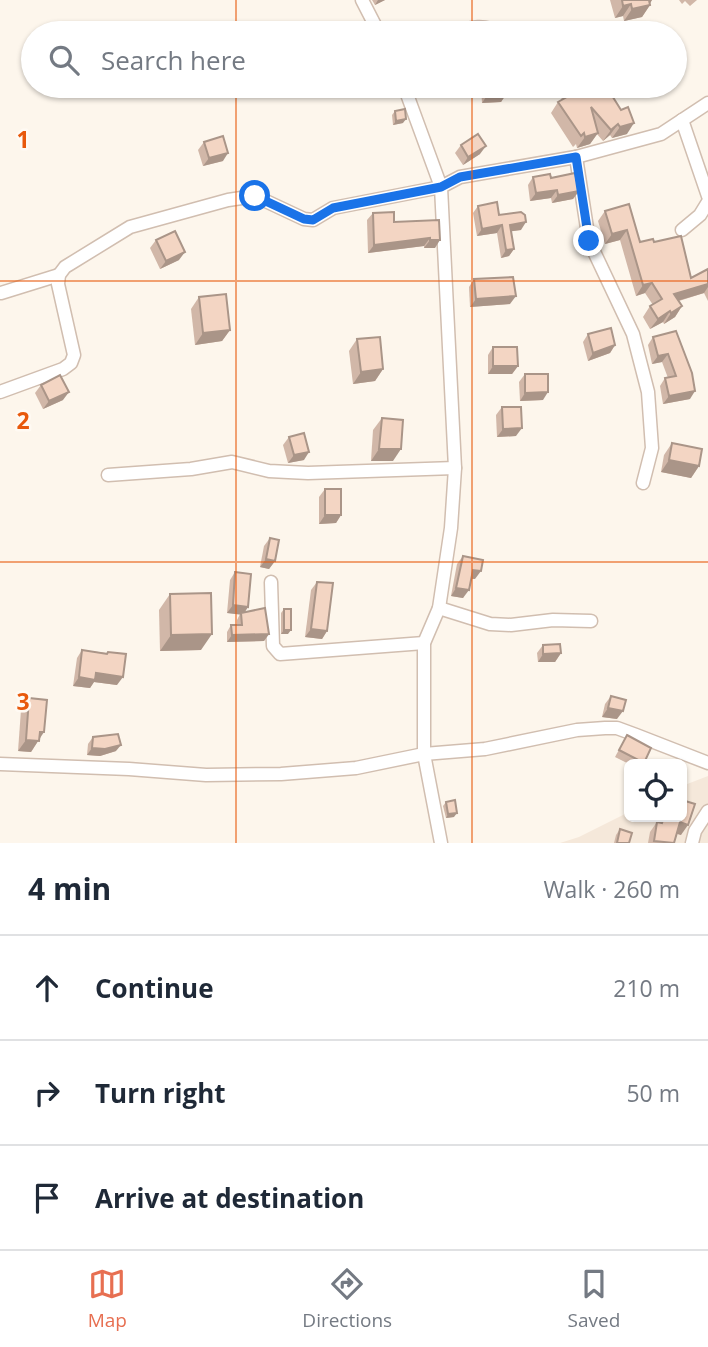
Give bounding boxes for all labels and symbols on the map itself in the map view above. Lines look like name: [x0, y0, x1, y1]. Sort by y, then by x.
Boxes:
text: 1: [16, 123, 30, 155]
route start: [239, 180, 270, 211]
route end: [573, 225, 604, 256]
text: 2: [16, 404, 30, 436]
text: 3: [16, 685, 30, 717]

